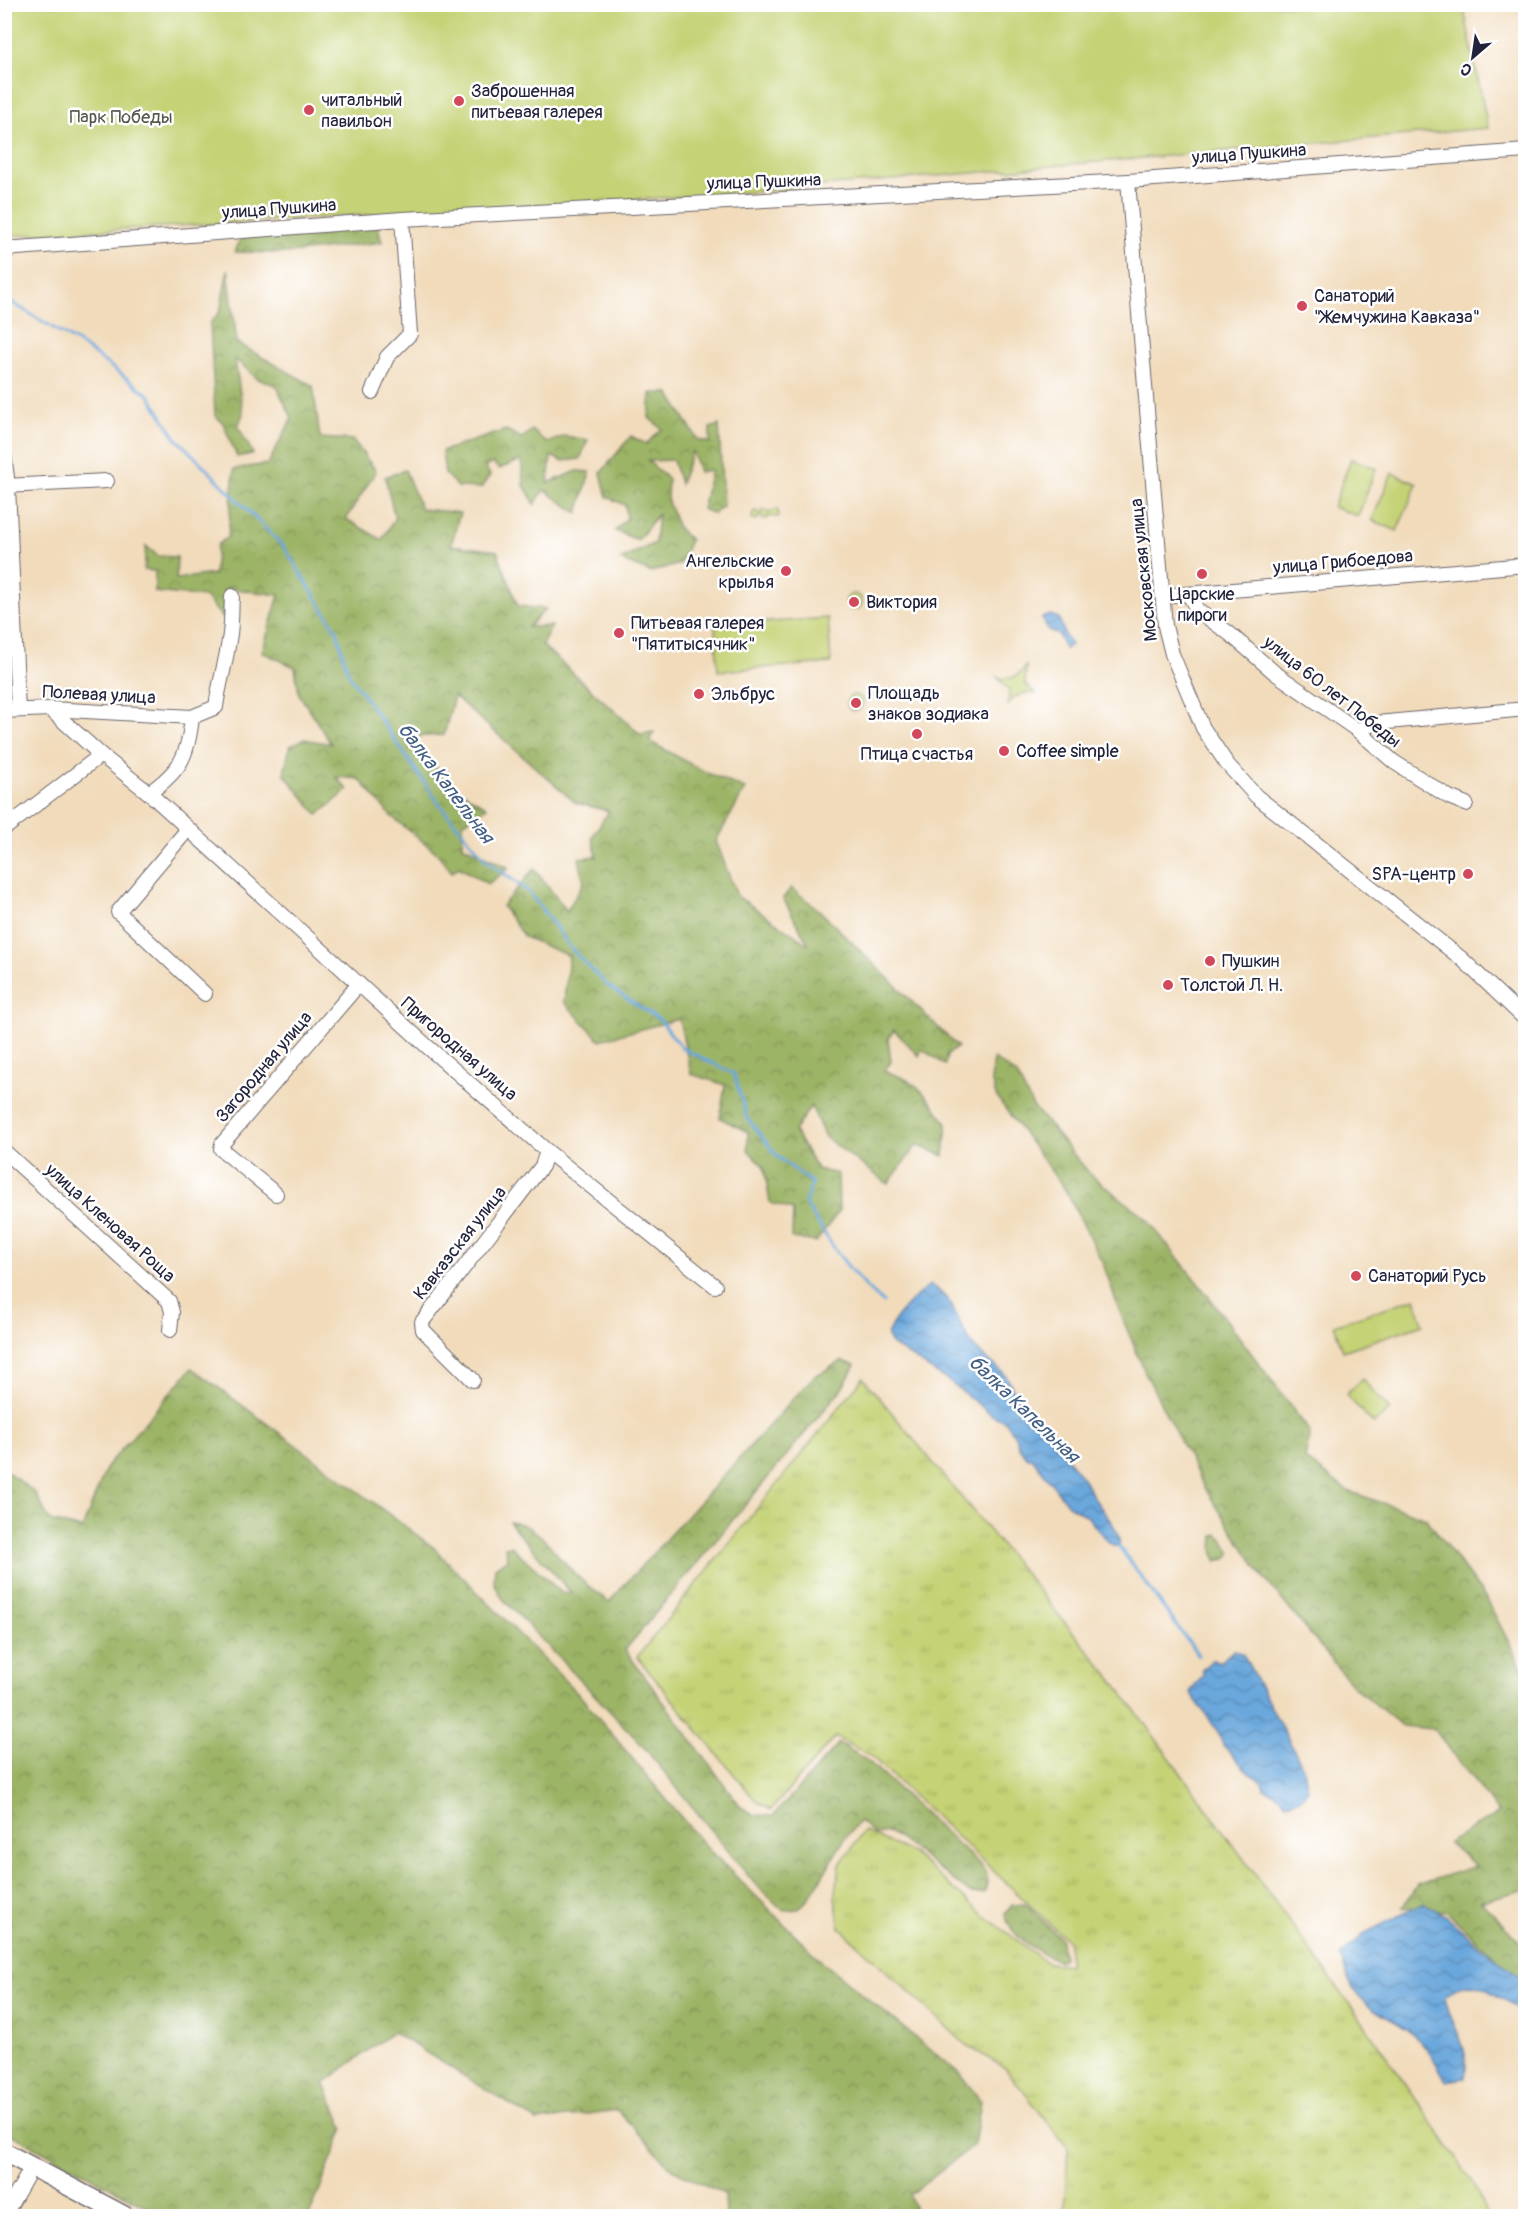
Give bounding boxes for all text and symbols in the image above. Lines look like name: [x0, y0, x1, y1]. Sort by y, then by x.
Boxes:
north arrow: [1443, 27, 1503, 87]
text: С: [1457, 58, 1475, 80]
place label: Заброшенная питьевая галерея: [471, 80, 603, 124]
place label: читальный павильон: [321, 89, 402, 133]
marker: Заброшенная питьевая галерея: [452, 94, 466, 108]
marker: читальный павильон: [302, 103, 316, 117]
park label: Парк Победы: [70, 106, 172, 129]
street label: улица Пушкина: [1190, 139, 1307, 170]
street label: улица Пушкина: [705, 169, 822, 196]
street label: улица Пушкина: [220, 194, 337, 225]
place label: Санаторий "Жемчужина Кавказа": [1314, 285, 1480, 329]
marker: Санаторий "Жемчужина Кавказа": [1295, 299, 1309, 313]
street label: Московская улица: [1125, 497, 1163, 643]
street label: улица Грибоедова: [1271, 544, 1414, 580]
place label: Ангельские крылья: [685, 550, 774, 594]
marker: Ангельские крылья: [779, 564, 793, 578]
marker: Царские пироги: [1195, 567, 1209, 581]
place label: Царские пироги: [1170, 583, 1235, 627]
place label: Виктория: [866, 591, 937, 614]
marker: Виктория: [847, 595, 861, 609]
place label: Питьевая галерея "Пятитысячник": [631, 612, 764, 656]
marker: Питьевая галерея "Пятитысячник": [612, 626, 626, 640]
street label: улица 60 лет Победы: [1258, 630, 1406, 753]
street label: Полевая улица: [42, 681, 156, 709]
place label: Площадь знаков зодиака: [868, 682, 989, 726]
place label: Эльбрус: [711, 683, 775, 706]
marker: Эльбрус: [692, 687, 706, 701]
marker: Площадь знаков зодиака: [849, 696, 863, 710]
water label: балка Капельная: [393, 718, 501, 850]
marker: Птица счастья: [910, 727, 924, 741]
place label: Coffee simple: [1016, 740, 1119, 763]
place label: Птица счастья: [861, 743, 973, 766]
marker: Coffee simple: [997, 744, 1011, 758]
place label: SPA-центр: [1372, 863, 1456, 886]
marker: SPA-центр: [1461, 867, 1475, 881]
place label: Пушкин: [1222, 950, 1280, 973]
marker: Пушкин: [1203, 954, 1217, 968]
place label: Толстой Л. Н.: [1180, 974, 1283, 997]
marker: Толстой Л. Н.: [1161, 978, 1175, 992]
street label: Пригородная улица: [396, 992, 522, 1106]
street label: Загородная улица: [211, 1007, 317, 1127]
street label: улица Кленовая Роща: [39, 1158, 180, 1287]
street label: Кавказская улица: [408, 1182, 512, 1304]
place label: Санаторий Русь: [1368, 1265, 1487, 1288]
marker: Санаторий Русь: [1349, 1269, 1363, 1283]
water label: балка Капельная: [963, 1350, 1087, 1470]

